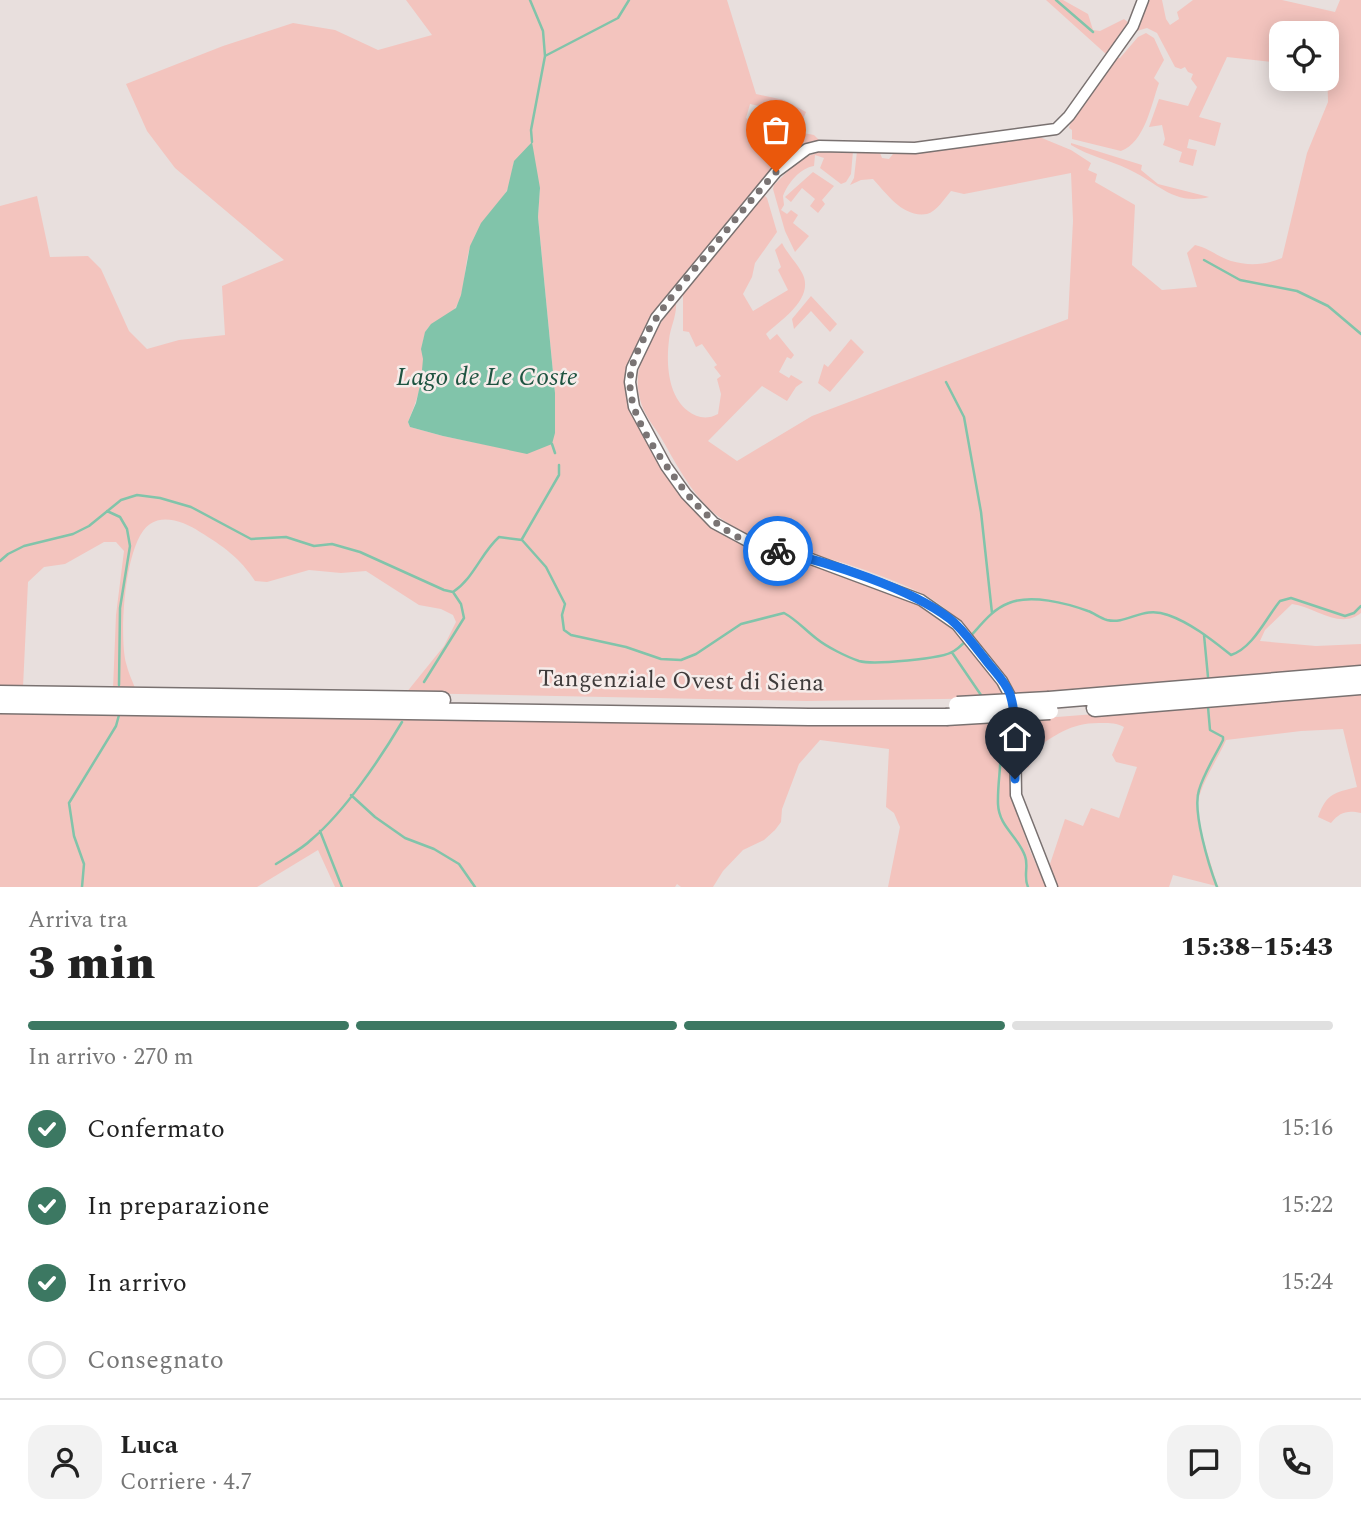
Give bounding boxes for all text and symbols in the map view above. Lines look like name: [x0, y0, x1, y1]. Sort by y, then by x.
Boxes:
map controls: [1269, 21, 1339, 91]
button: locate: [1269, 21, 1339, 91]
pin: [746, 100, 806, 172]
icon: bag: [757, 111, 795, 149]
water label: Lago de Le Coste: [396, 357, 578, 397]
courier: [743, 516, 813, 586]
icon: bike: [759, 532, 797, 570]
street label: Tangenziale Ovest di Siena: [537, 661, 825, 702]
pin: [985, 707, 1045, 779]
icon: home: [996, 718, 1034, 756]
text: Arriva tra: [28, 903, 128, 938]
text: 15:38–15:43: [1181, 927, 1333, 967]
text: 3 min: [28, 929, 155, 999]
text: In arrivo · 270 m: [28, 1040, 194, 1075]
text: Confermato: [87, 1109, 225, 1149]
icon: check: [28, 1110, 66, 1148]
text: 15:16: [1281, 1111, 1333, 1146]
text: In preparazione: [87, 1186, 269, 1226]
icon: check: [28, 1187, 66, 1225]
text: 15:22: [1281, 1188, 1333, 1223]
text: In arrivo: [87, 1263, 187, 1303]
icon: check: [28, 1264, 66, 1302]
text: 15:24: [1281, 1265, 1333, 1300]
text: Consegnato: [87, 1340, 224, 1380]
button: person: [28, 1425, 102, 1499]
text: Luca: [120, 1425, 178, 1465]
button: chat: [1167, 1425, 1241, 1499]
button: phone: [1259, 1425, 1333, 1499]
text: Corriere · 4.7: [120, 1465, 252, 1500]

